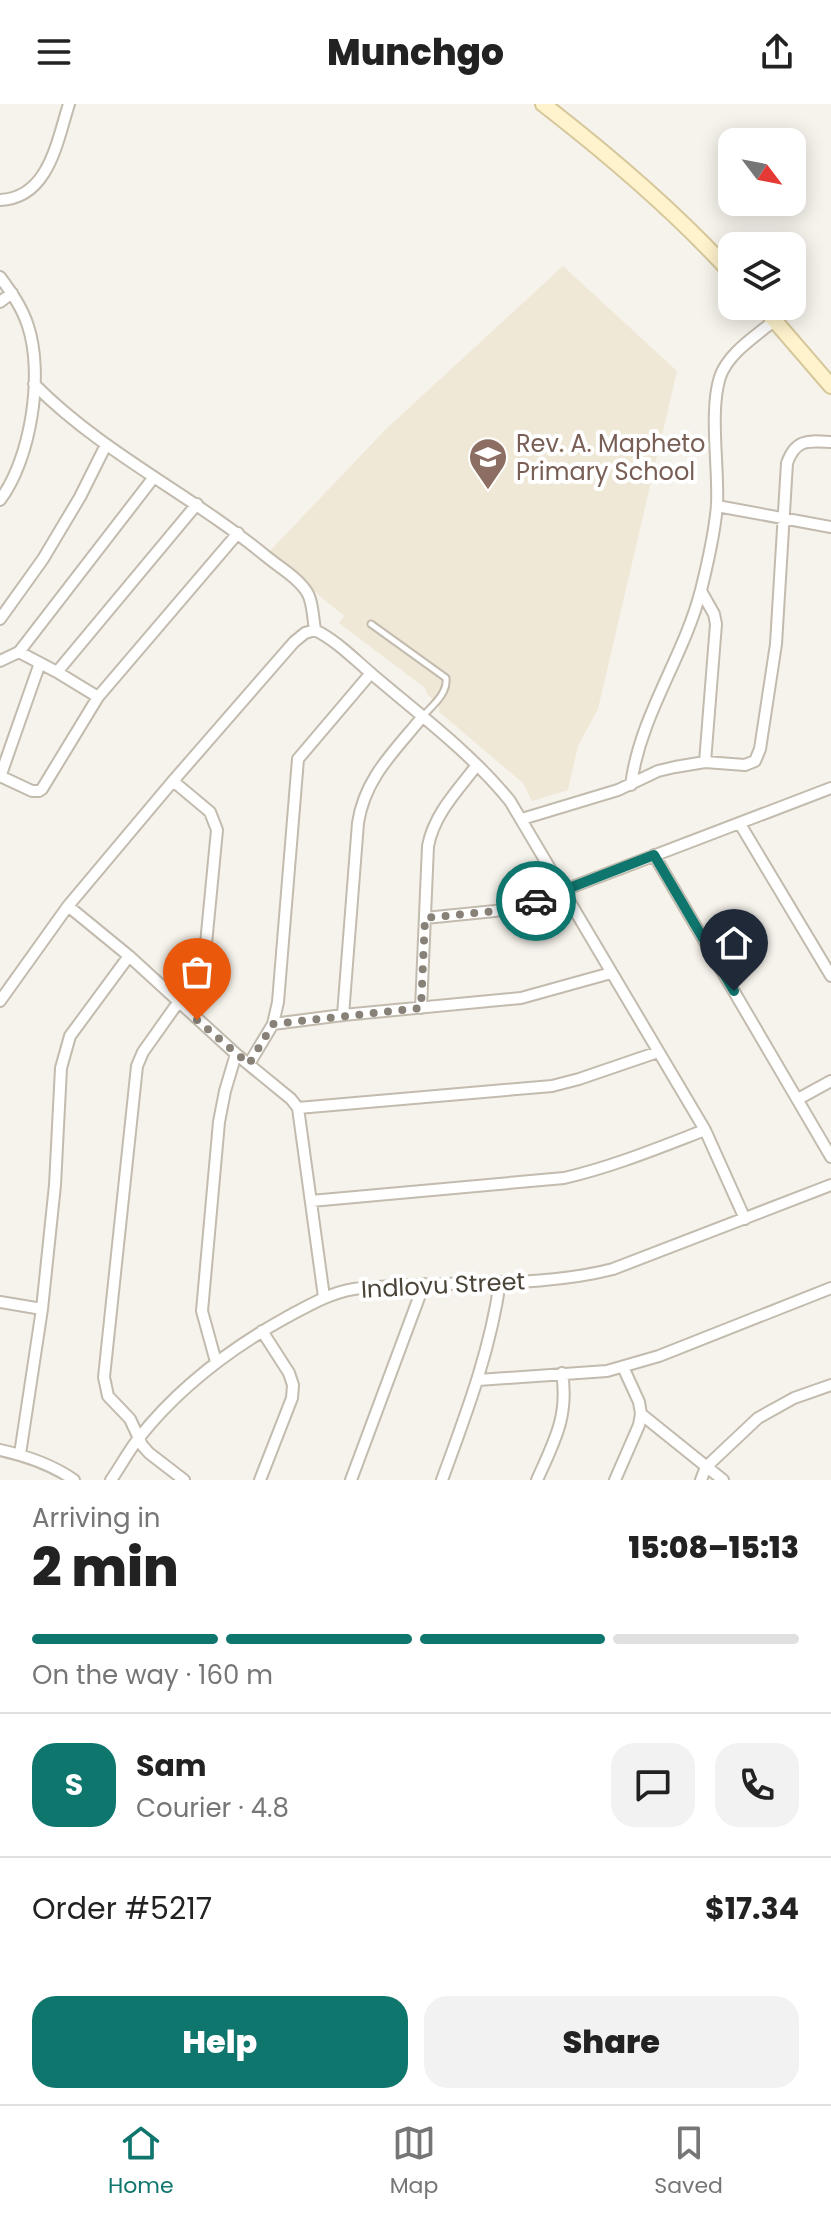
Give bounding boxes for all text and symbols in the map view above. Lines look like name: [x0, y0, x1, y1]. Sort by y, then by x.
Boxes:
text: Munchgo: [327, 27, 504, 78]
icon: menu: [32, 30, 76, 74]
icon: share: [755, 30, 799, 74]
north arrow: [718, 128, 806, 216]
map controls: [718, 128, 806, 320]
button: layers: [718, 232, 806, 320]
place label: Rev. A. Mapheto Primary School: [516, 427, 705, 488]
school or university icon: Rev. A. Mapheto Primary School: [467, 436, 509, 491]
courier: [496, 861, 576, 941]
icon: car: [514, 879, 558, 923]
pin: [700, 909, 768, 991]
icon: home: [712, 921, 756, 965]
pin: [163, 938, 231, 1020]
icon: bag: [175, 950, 219, 994]
street label: Indlovu Street: [360, 1264, 526, 1306]
text: Arriving in: [32, 1500, 161, 1536]
text: 15:08–15:13: [628, 1526, 799, 1569]
text: 2 min: [32, 1531, 179, 1604]
text: On the way · 160 m: [32, 1657, 273, 1693]
button: chat: [611, 1743, 695, 1827]
button: phone: [715, 1743, 799, 1827]
text: Sam: [136, 1744, 207, 1787]
text: S: [65, 1763, 83, 1806]
text: Courier · 4.8: [136, 1790, 289, 1826]
text: Order #5217: [32, 1887, 212, 1930]
text: $17.34: [705, 1887, 799, 1930]
button: Help: [32, 1996, 408, 2088]
button: Share: [424, 1996, 799, 2088]
tab: Home: [108, 2121, 174, 2202]
tab: Map: [390, 2121, 438, 2202]
tab: Saved: [654, 2121, 723, 2202]

